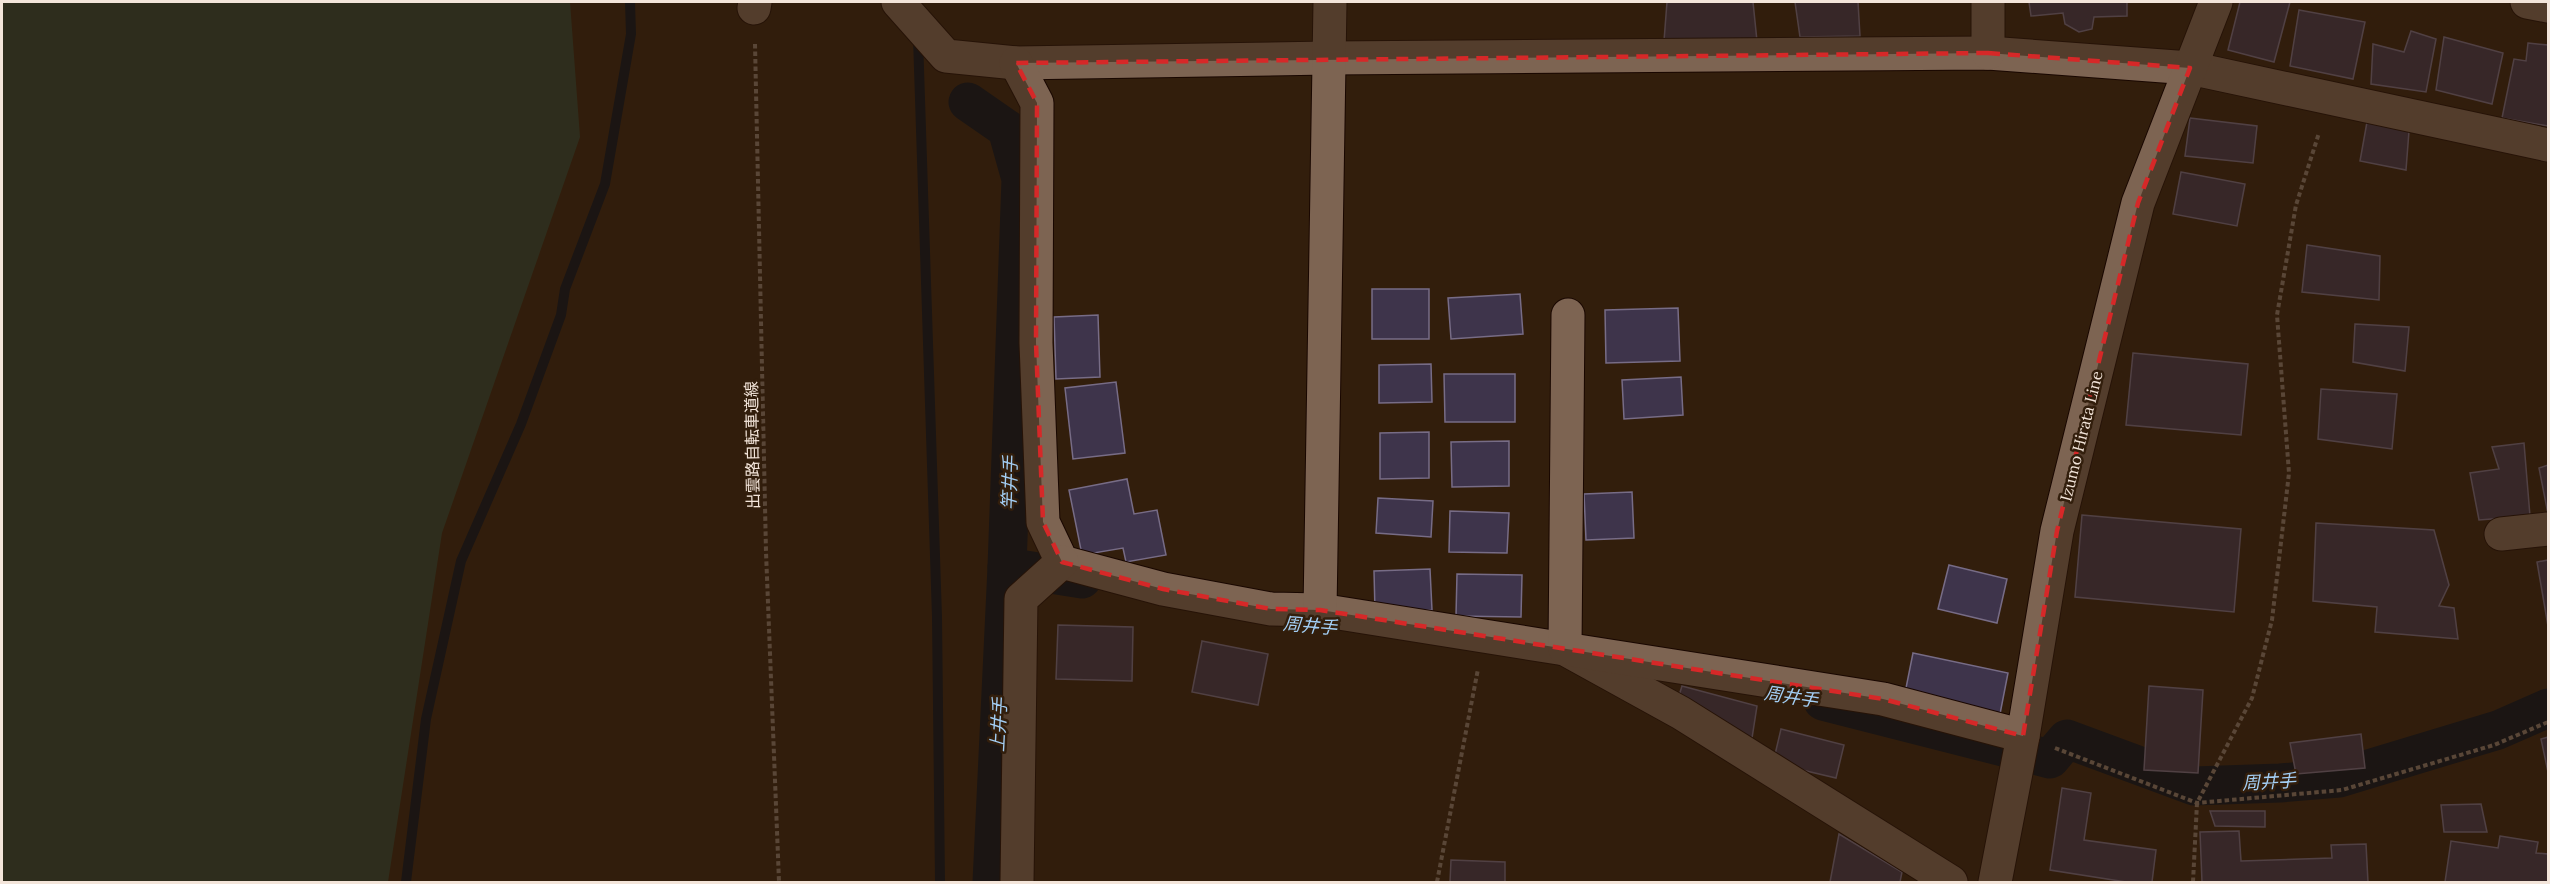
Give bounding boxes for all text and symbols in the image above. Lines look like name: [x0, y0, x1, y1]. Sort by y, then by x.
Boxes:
street label: Izumo Hirata Line: [2055, 369, 2107, 503]
street label: 出雲路自転車道線: [741, 381, 763, 509]
water label: 竿井手: [997, 455, 1022, 510]
water label: 周井手: [1282, 612, 1339, 639]
water label: 周井手: [1763, 681, 1821, 712]
water label: 上井手: [986, 696, 1011, 753]
water label: 周井手: [2241, 769, 2298, 794]

